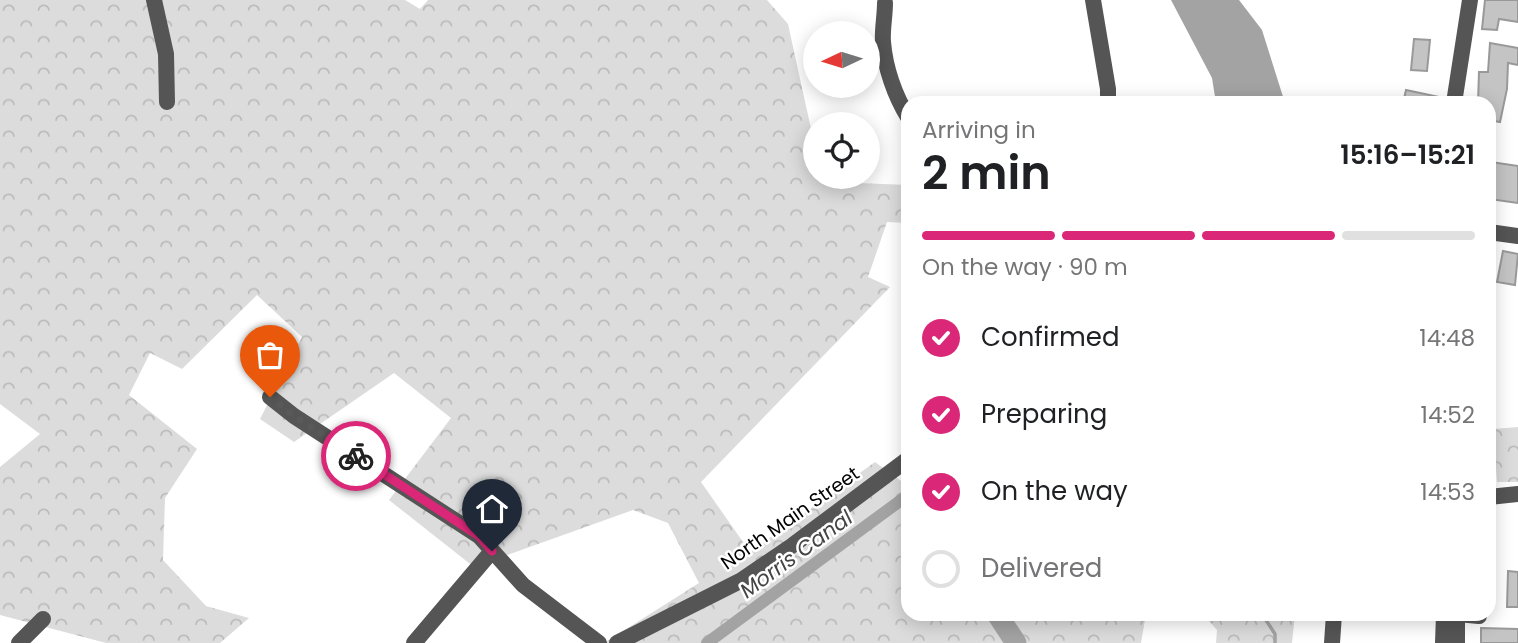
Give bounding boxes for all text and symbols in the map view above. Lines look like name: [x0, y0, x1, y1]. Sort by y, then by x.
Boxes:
north arrow: [803, 21, 880, 98]
map controls: [803, 21, 880, 189]
button: locate: [803, 112, 880, 189]
text: Arriving in: [922, 114, 1036, 146]
text: 15:16–15:21: [1340, 137, 1475, 173]
text: 2 min: [922, 141, 1051, 205]
text: On the way · 90 m: [922, 251, 1128, 283]
icon: check: [922, 319, 960, 357]
text: Confirmed: [981, 319, 1119, 355]
text: 14:48: [1419, 322, 1475, 354]
pin: [240, 325, 300, 397]
icon: bag: [251, 336, 289, 374]
icon: check: [922, 396, 960, 434]
text: Preparing: [981, 396, 1107, 432]
text: 14:52: [1421, 399, 1475, 431]
courier: [321, 421, 391, 491]
icon: bike: [337, 437, 375, 475]
street label: North Main Street: [715, 460, 865, 576]
icon: check: [922, 473, 960, 511]
text: On the way: [981, 473, 1128, 509]
text: 14:53: [1420, 476, 1475, 508]
pin: [462, 479, 522, 551]
icon: home: [473, 490, 511, 528]
water label: Morris Canal: [734, 503, 859, 605]
text: Delivered: [981, 550, 1102, 586]

